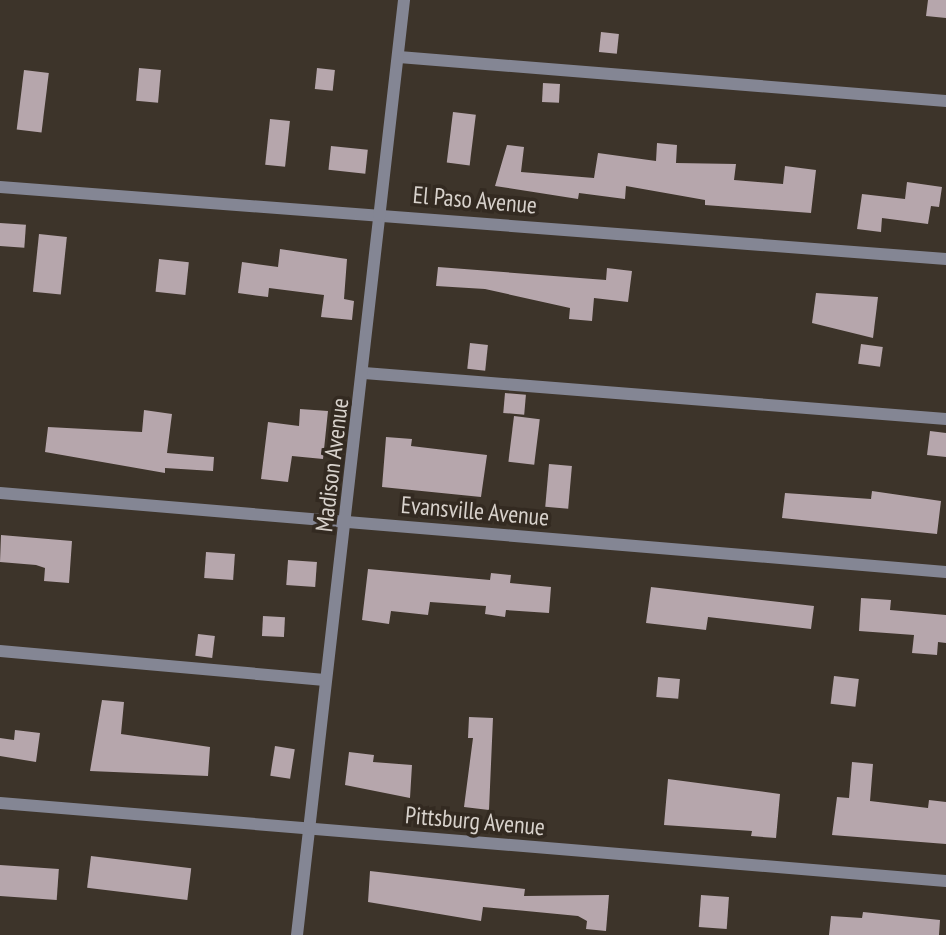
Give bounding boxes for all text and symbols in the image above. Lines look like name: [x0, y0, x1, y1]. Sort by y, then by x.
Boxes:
street label: El Paso Avenue: [411, 180, 539, 220]
street label: Madison Avenue: [309, 396, 355, 534]
street label: Evansville Avenue: [399, 490, 551, 532]
street label: Pittsburg Avenue: [404, 801, 546, 841]

